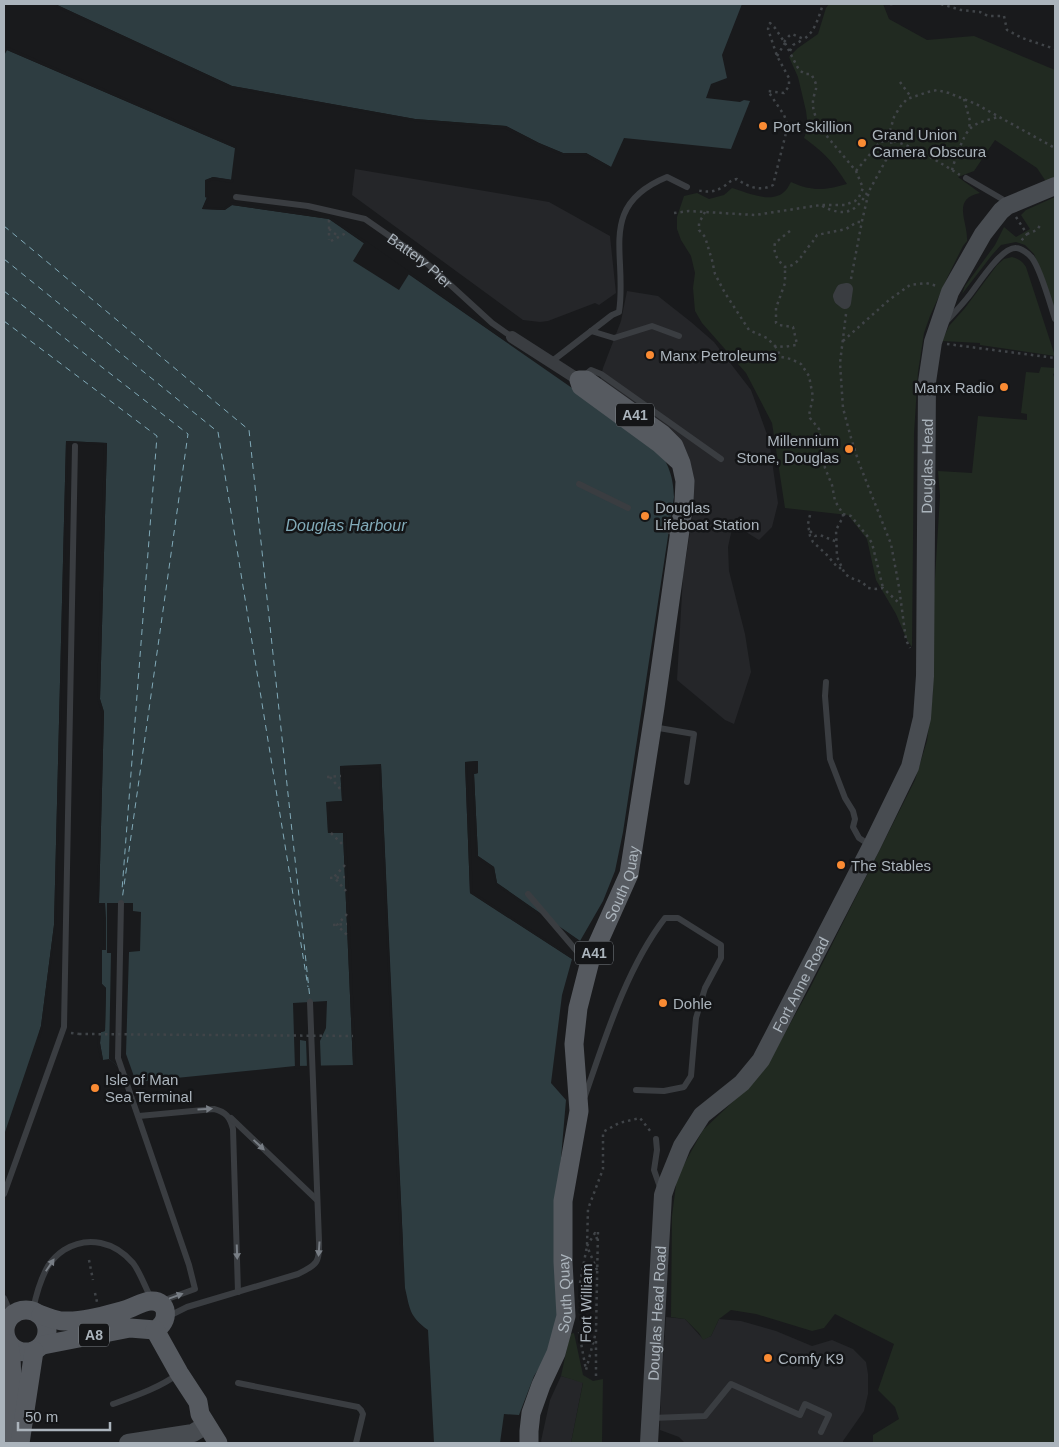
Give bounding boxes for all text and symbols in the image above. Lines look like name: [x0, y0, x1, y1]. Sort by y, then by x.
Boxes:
place label: Port Skillion: [773, 118, 852, 135]
marker: Port Skillion: [757, 120, 769, 132]
place label: Grand Union Camera Obscura: [872, 126, 987, 160]
marker: Grand Union Camera Obscura: [856, 137, 868, 149]
street label: Battery Pier: [385, 229, 456, 291]
place label: Manx Petroleums: [660, 347, 777, 364]
marker: Manx Petroleums: [644, 349, 656, 361]
place label: Manx Radio: [914, 379, 994, 396]
marker: Manx Radio: [998, 381, 1010, 393]
road number: A41: [616, 404, 654, 426]
street label: Douglas Head: [918, 419, 935, 514]
place label: Millennium Stone, Douglas: [736, 432, 839, 466]
marker: Millennium Stone, Douglas: [843, 443, 855, 455]
place label: Douglas Lifeboat Station: [655, 499, 759, 533]
marker: Douglas Lifeboat Station: [639, 510, 651, 522]
water label: Douglas Harbour: [286, 517, 407, 534]
street label: South Quay: [600, 844, 642, 924]
place label: The Stables: [851, 857, 931, 874]
marker: The Stables: [835, 859, 847, 871]
street label: Fort Anne Road: [768, 934, 832, 1035]
road number: A41: [575, 941, 613, 964]
place label: Dohle: [673, 995, 712, 1012]
marker: Dohle: [657, 997, 669, 1009]
place label: Isle of Man Sea Terminal: [105, 1071, 192, 1105]
marker: Isle of Man Sea Terminal: [89, 1082, 101, 1094]
one-way arrow: [197, 1105, 213, 1113]
one-way arrow: [252, 1139, 264, 1151]
one-way arrow: [314, 1241, 322, 1257]
one-way arrow: [234, 1244, 242, 1260]
street label: Douglas Head Road: [644, 1245, 669, 1381]
street label: South Quay: [553, 1253, 575, 1335]
one-way arrow: [45, 1258, 55, 1272]
street label: Fort William: [577, 1263, 595, 1343]
one-way arrow: [168, 1292, 183, 1299]
road number: A8: [79, 1324, 109, 1346]
place label: Comfy K9: [778, 1350, 844, 1367]
marker: Comfy K9: [762, 1352, 774, 1364]
scale bar: [18, 1400, 110, 1432]
text: 50 m: [25, 1408, 58, 1425]

